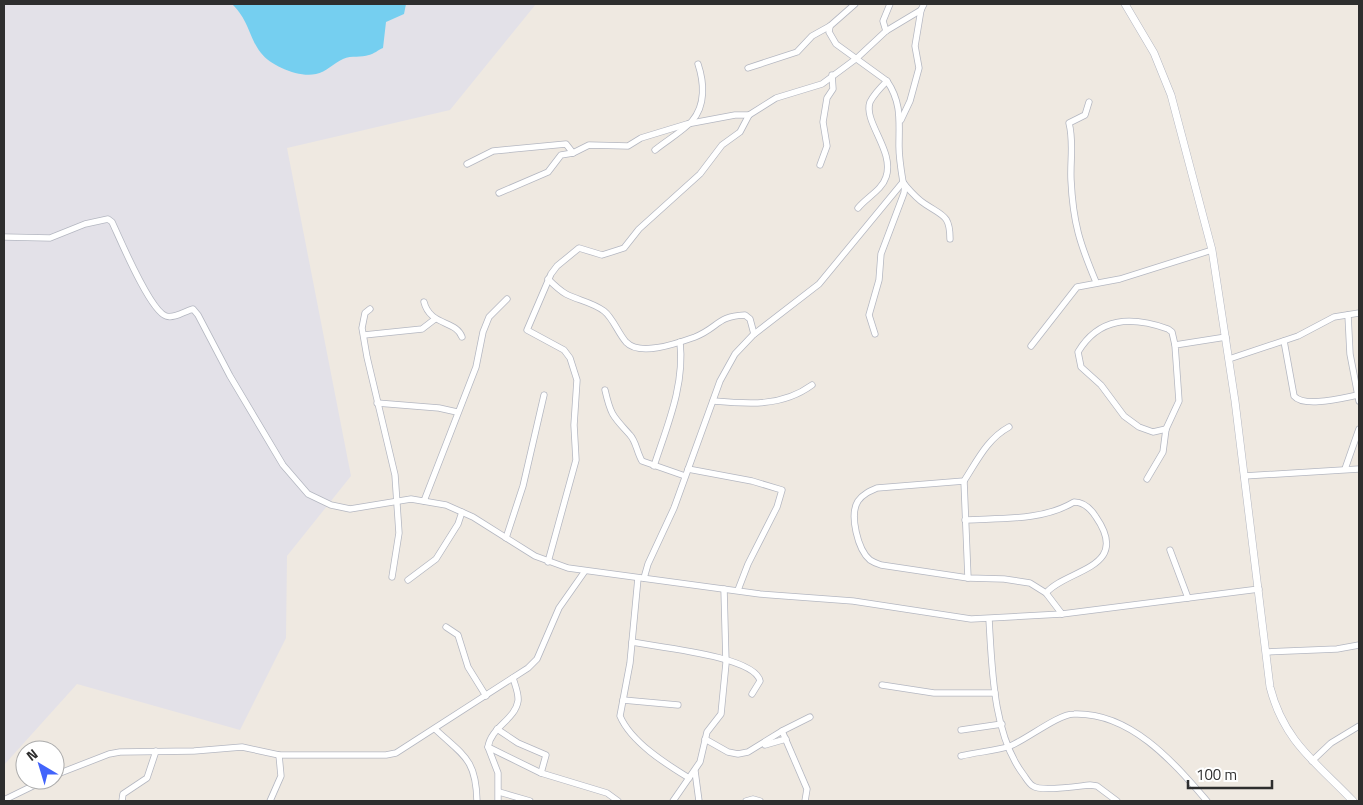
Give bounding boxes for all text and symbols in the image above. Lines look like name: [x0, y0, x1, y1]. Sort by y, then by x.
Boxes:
north arrow: [15, 740, 65, 790]
text: N: [21, 743, 42, 766]
scale bar: [1188, 758, 1272, 790]
text: 100 m: [1196, 763, 1237, 786]

